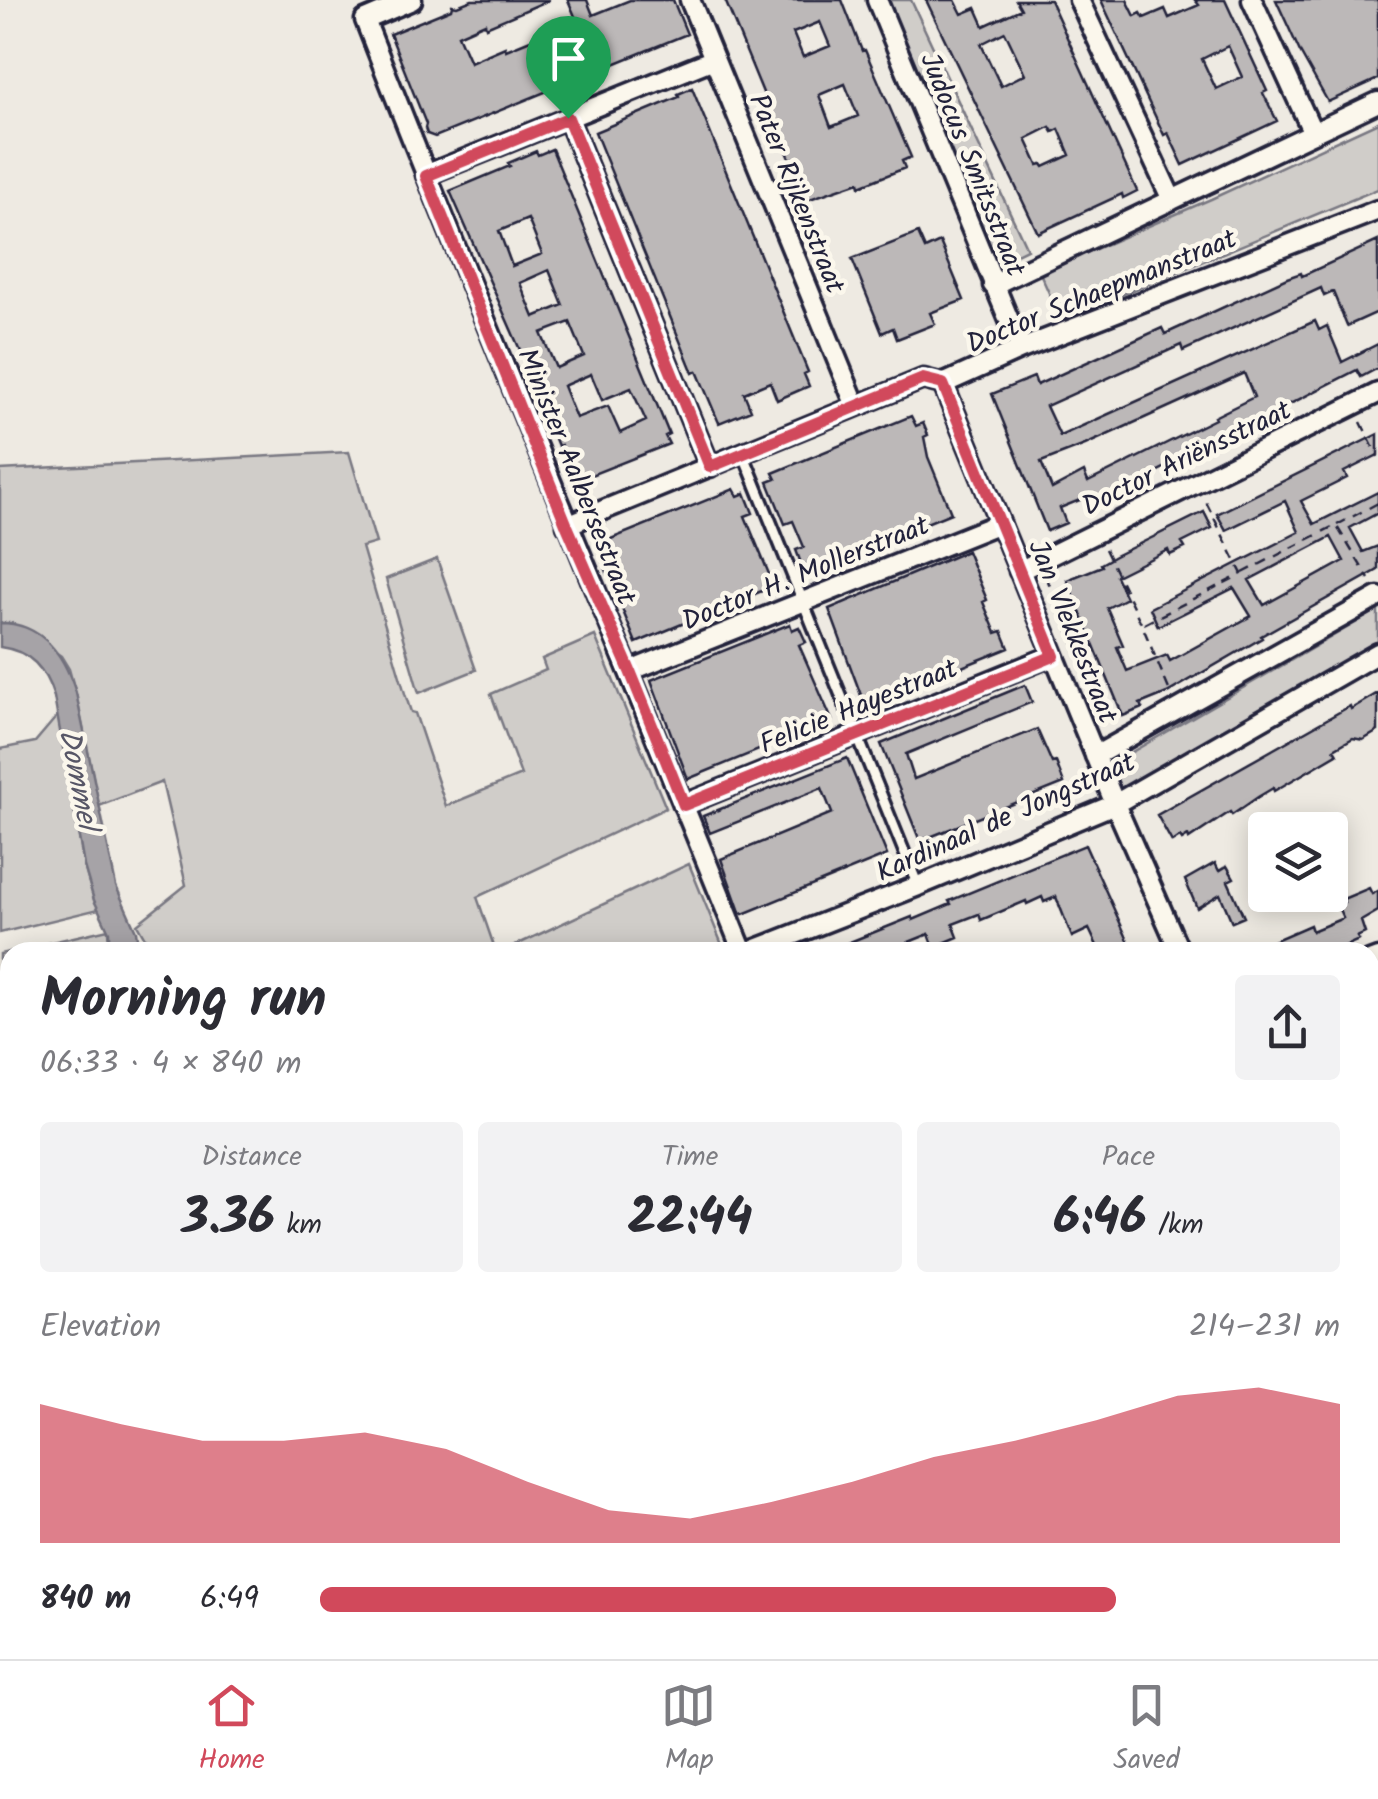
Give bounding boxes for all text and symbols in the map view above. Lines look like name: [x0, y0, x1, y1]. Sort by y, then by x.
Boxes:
pin: [526, 16, 611, 119]
icon: arrive: [541, 31, 596, 86]
street label: Judocus Smitsstraat: [906, 46, 1038, 285]
street label: Pater Rijkenstraat: [735, 87, 857, 302]
street label: Doctor Schaepmanstraat: [960, 217, 1245, 367]
street label: Minister Aalbersestraat: [504, 342, 648, 613]
street label: Doctor Ariënsstraat: [1075, 388, 1301, 530]
street label: Doctor H. Mollerstraat: [675, 504, 938, 645]
street label: Jan Vlekkestraat: [1014, 533, 1129, 732]
street label: Felicie Hayestraat: [753, 647, 966, 768]
water label: Dommel: [44, 725, 111, 839]
street label: Kardinaal de Jongstraat: [869, 740, 1144, 896]
map controls: [1248, 812, 1348, 912]
button: layers: [1248, 812, 1348, 912]
text: Morning run: [40, 958, 327, 1045]
button: share: [1235, 975, 1340, 1080]
text: 06:33 · 4 × 840 m: [40, 1039, 302, 1090]
text: Distance: [201, 1135, 302, 1180]
text: Time: [662, 1135, 718, 1180]
text: Pace: [1102, 1135, 1155, 1180]
text: 3.36: [182, 1180, 275, 1260]
text: 22:44: [627, 1180, 753, 1260]
text: 6:46: [1053, 1180, 1147, 1260]
text: km: [275, 1203, 322, 1248]
text: /km: [1147, 1203, 1203, 1248]
text: Elevation: [40, 1302, 161, 1353]
text: 214–231 m: [1189, 1302, 1340, 1353]
text: 840 m: [40, 1574, 131, 1625]
text: 6:49: [200, 1574, 259, 1625]
tab: Home: [198, 1678, 265, 1783]
tab: Map: [661, 1678, 716, 1783]
tab: Saved: [1113, 1678, 1180, 1783]

